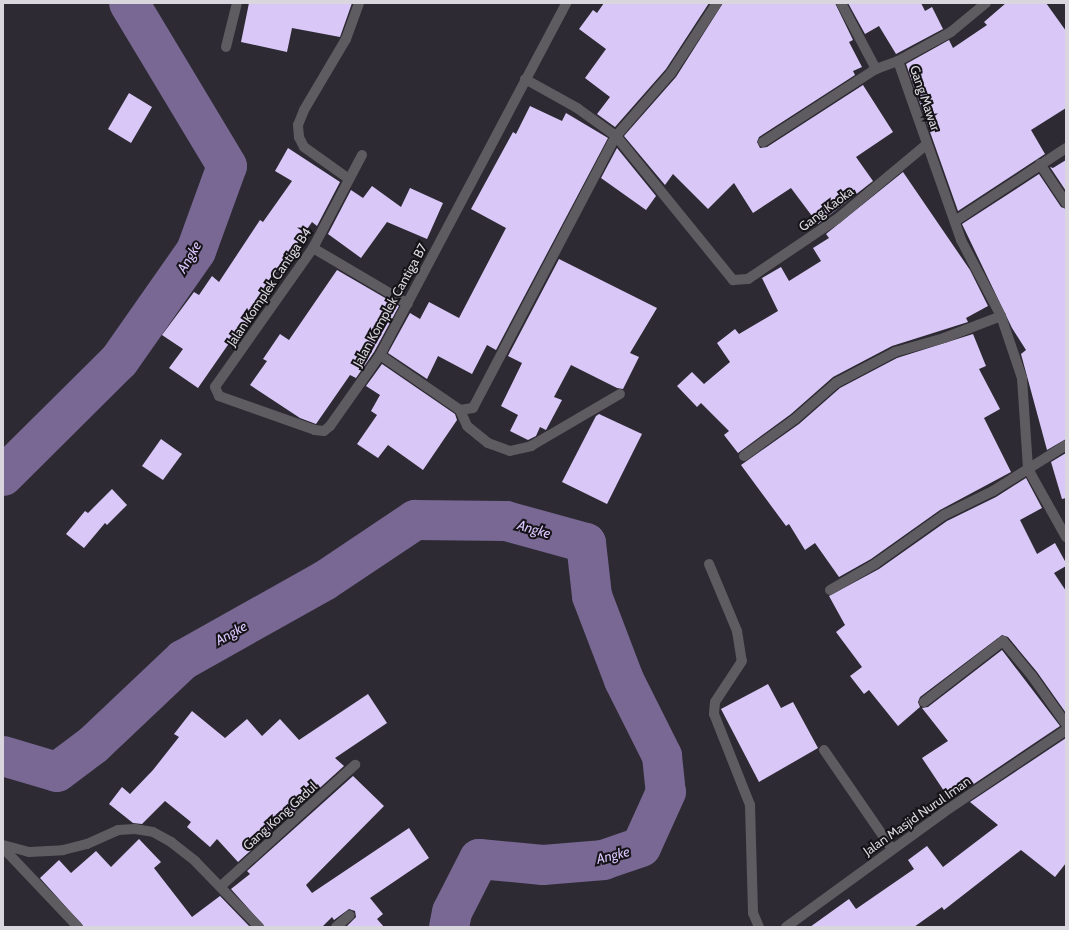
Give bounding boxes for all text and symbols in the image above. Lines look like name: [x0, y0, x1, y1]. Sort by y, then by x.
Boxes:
street label: Gang Mawar: [907, 63, 943, 133]
street label: Gang Kaoka: [796, 183, 856, 235]
street label: Jalan Komplek Cantiga B4: [224, 225, 314, 349]
water label: Angke: [173, 238, 205, 276]
street label: Jalan Komplek Cantiga B7: [350, 241, 430, 369]
water label: Angke: [515, 516, 553, 542]
water label: Angke: [212, 617, 250, 649]
street label: Jalan Masjid Nurul Iman: [860, 773, 974, 859]
street label: Gang Kong Gadul: [240, 779, 320, 853]
water label: Angke: [595, 843, 631, 867]

